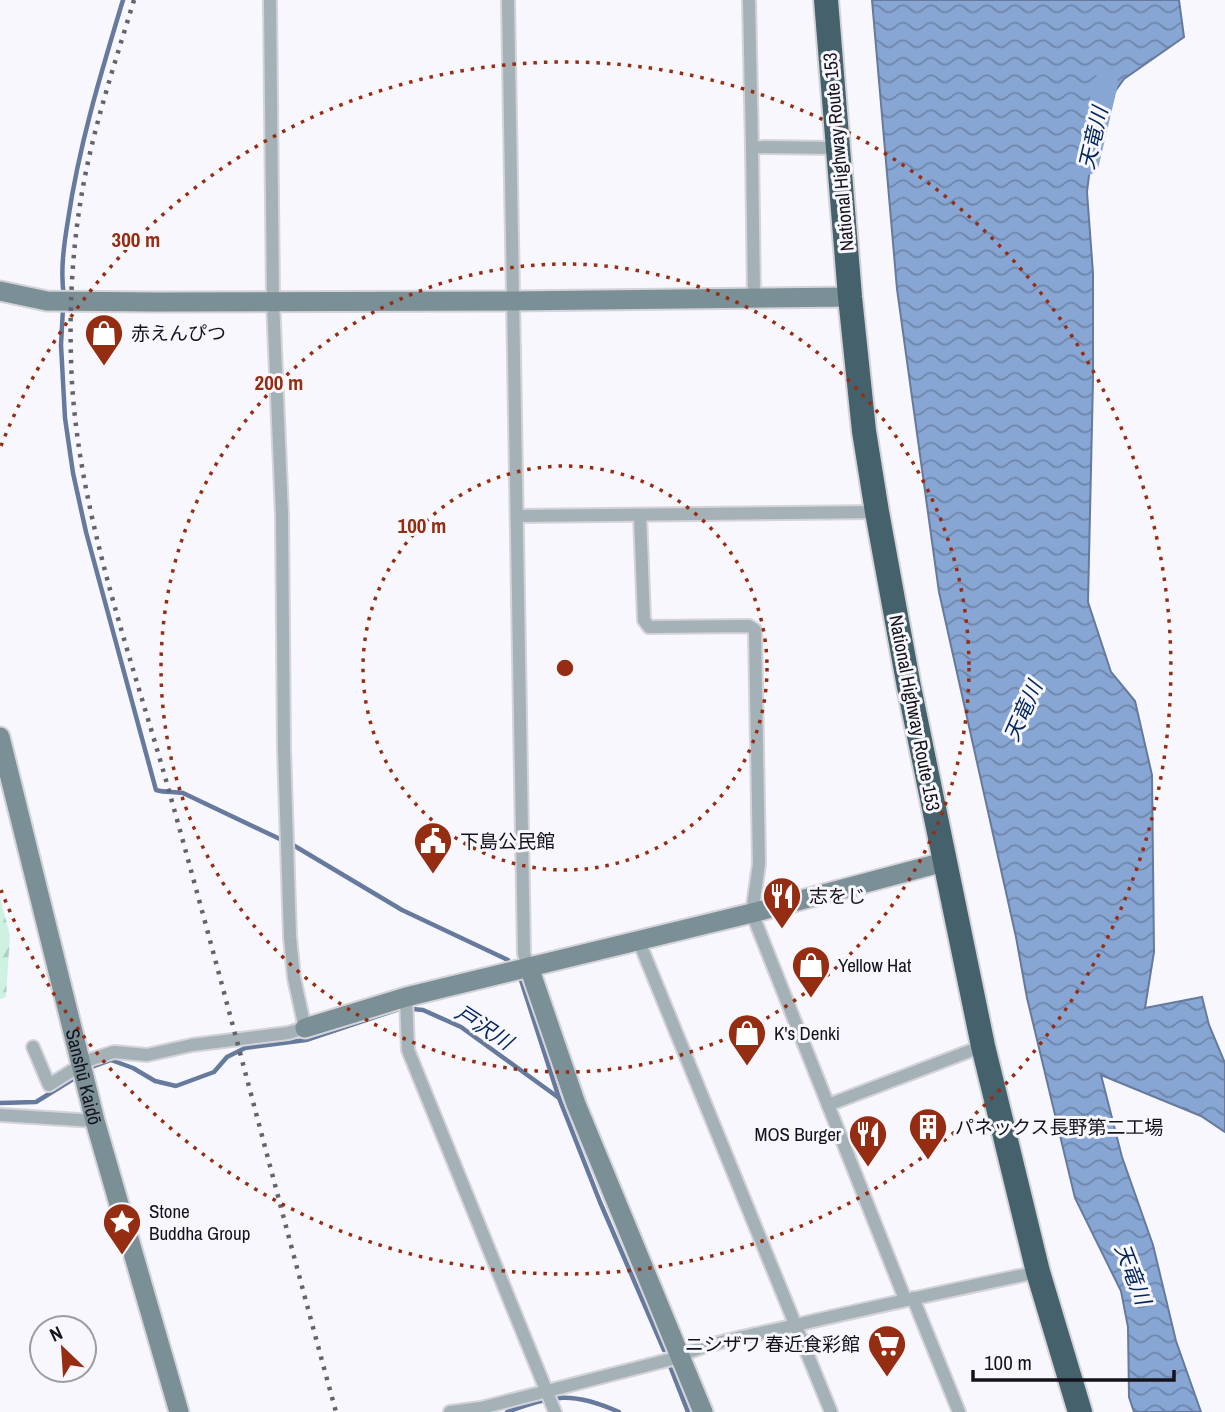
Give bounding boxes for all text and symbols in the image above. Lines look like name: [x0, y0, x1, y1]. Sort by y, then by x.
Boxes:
street label: National Highway Route 153: [816, 52, 860, 252]
water label: 天竜川: [1072, 102, 1115, 172]
text: 300 m: [112, 225, 160, 254]
shop icon: 赤えんぴつ: [83, 312, 125, 367]
place label: 赤えんぴつ: [131, 320, 226, 346]
text: 200 m: [255, 368, 303, 397]
text: 100 m: [398, 511, 446, 540]
street label: National Highway Route 153: [883, 613, 947, 813]
centre of rings: [553, 656, 577, 680]
water label: 天竜川: [997, 674, 1050, 746]
public building icon: 下島公民館: [412, 820, 454, 875]
place label: 下島公民館: [460, 828, 555, 854]
restaurant icon: 志をじ: [761, 875, 803, 930]
place label: 志をじ: [809, 883, 866, 909]
shop icon: Yellow Hat: [790, 944, 832, 999]
place label: Yellow Hat: [838, 952, 912, 978]
water label: 戸沢川: [450, 998, 520, 1057]
shop icon: K's Denki: [726, 1012, 768, 1067]
place label: K's Denki: [774, 1020, 840, 1046]
street label: Sanshū Kaidō: [60, 1026, 108, 1127]
building icon: パネックス長野第二工場: [907, 1106, 949, 1161]
restaurant icon: MOS Burger: [847, 1113, 889, 1168]
place label: パネックス長野第二工場: [955, 1114, 1163, 1140]
place label: MOS Burger: [754, 1121, 842, 1147]
place label: Stone Buddha Group: [149, 1198, 250, 1246]
place icon: Stone Buddha Group: [101, 1201, 143, 1256]
water label: 天竜川: [1108, 1239, 1159, 1310]
north arrow: [28, 1314, 98, 1384]
text: N: [45, 1319, 66, 1348]
supermarket icon: ニシザワ 春近食彩館: [866, 1323, 908, 1378]
place label: ニシザワ 春近食彩館: [685, 1331, 860, 1357]
scale bar: [973, 1338, 1174, 1382]
text: 100 m: [984, 1348, 1032, 1377]

